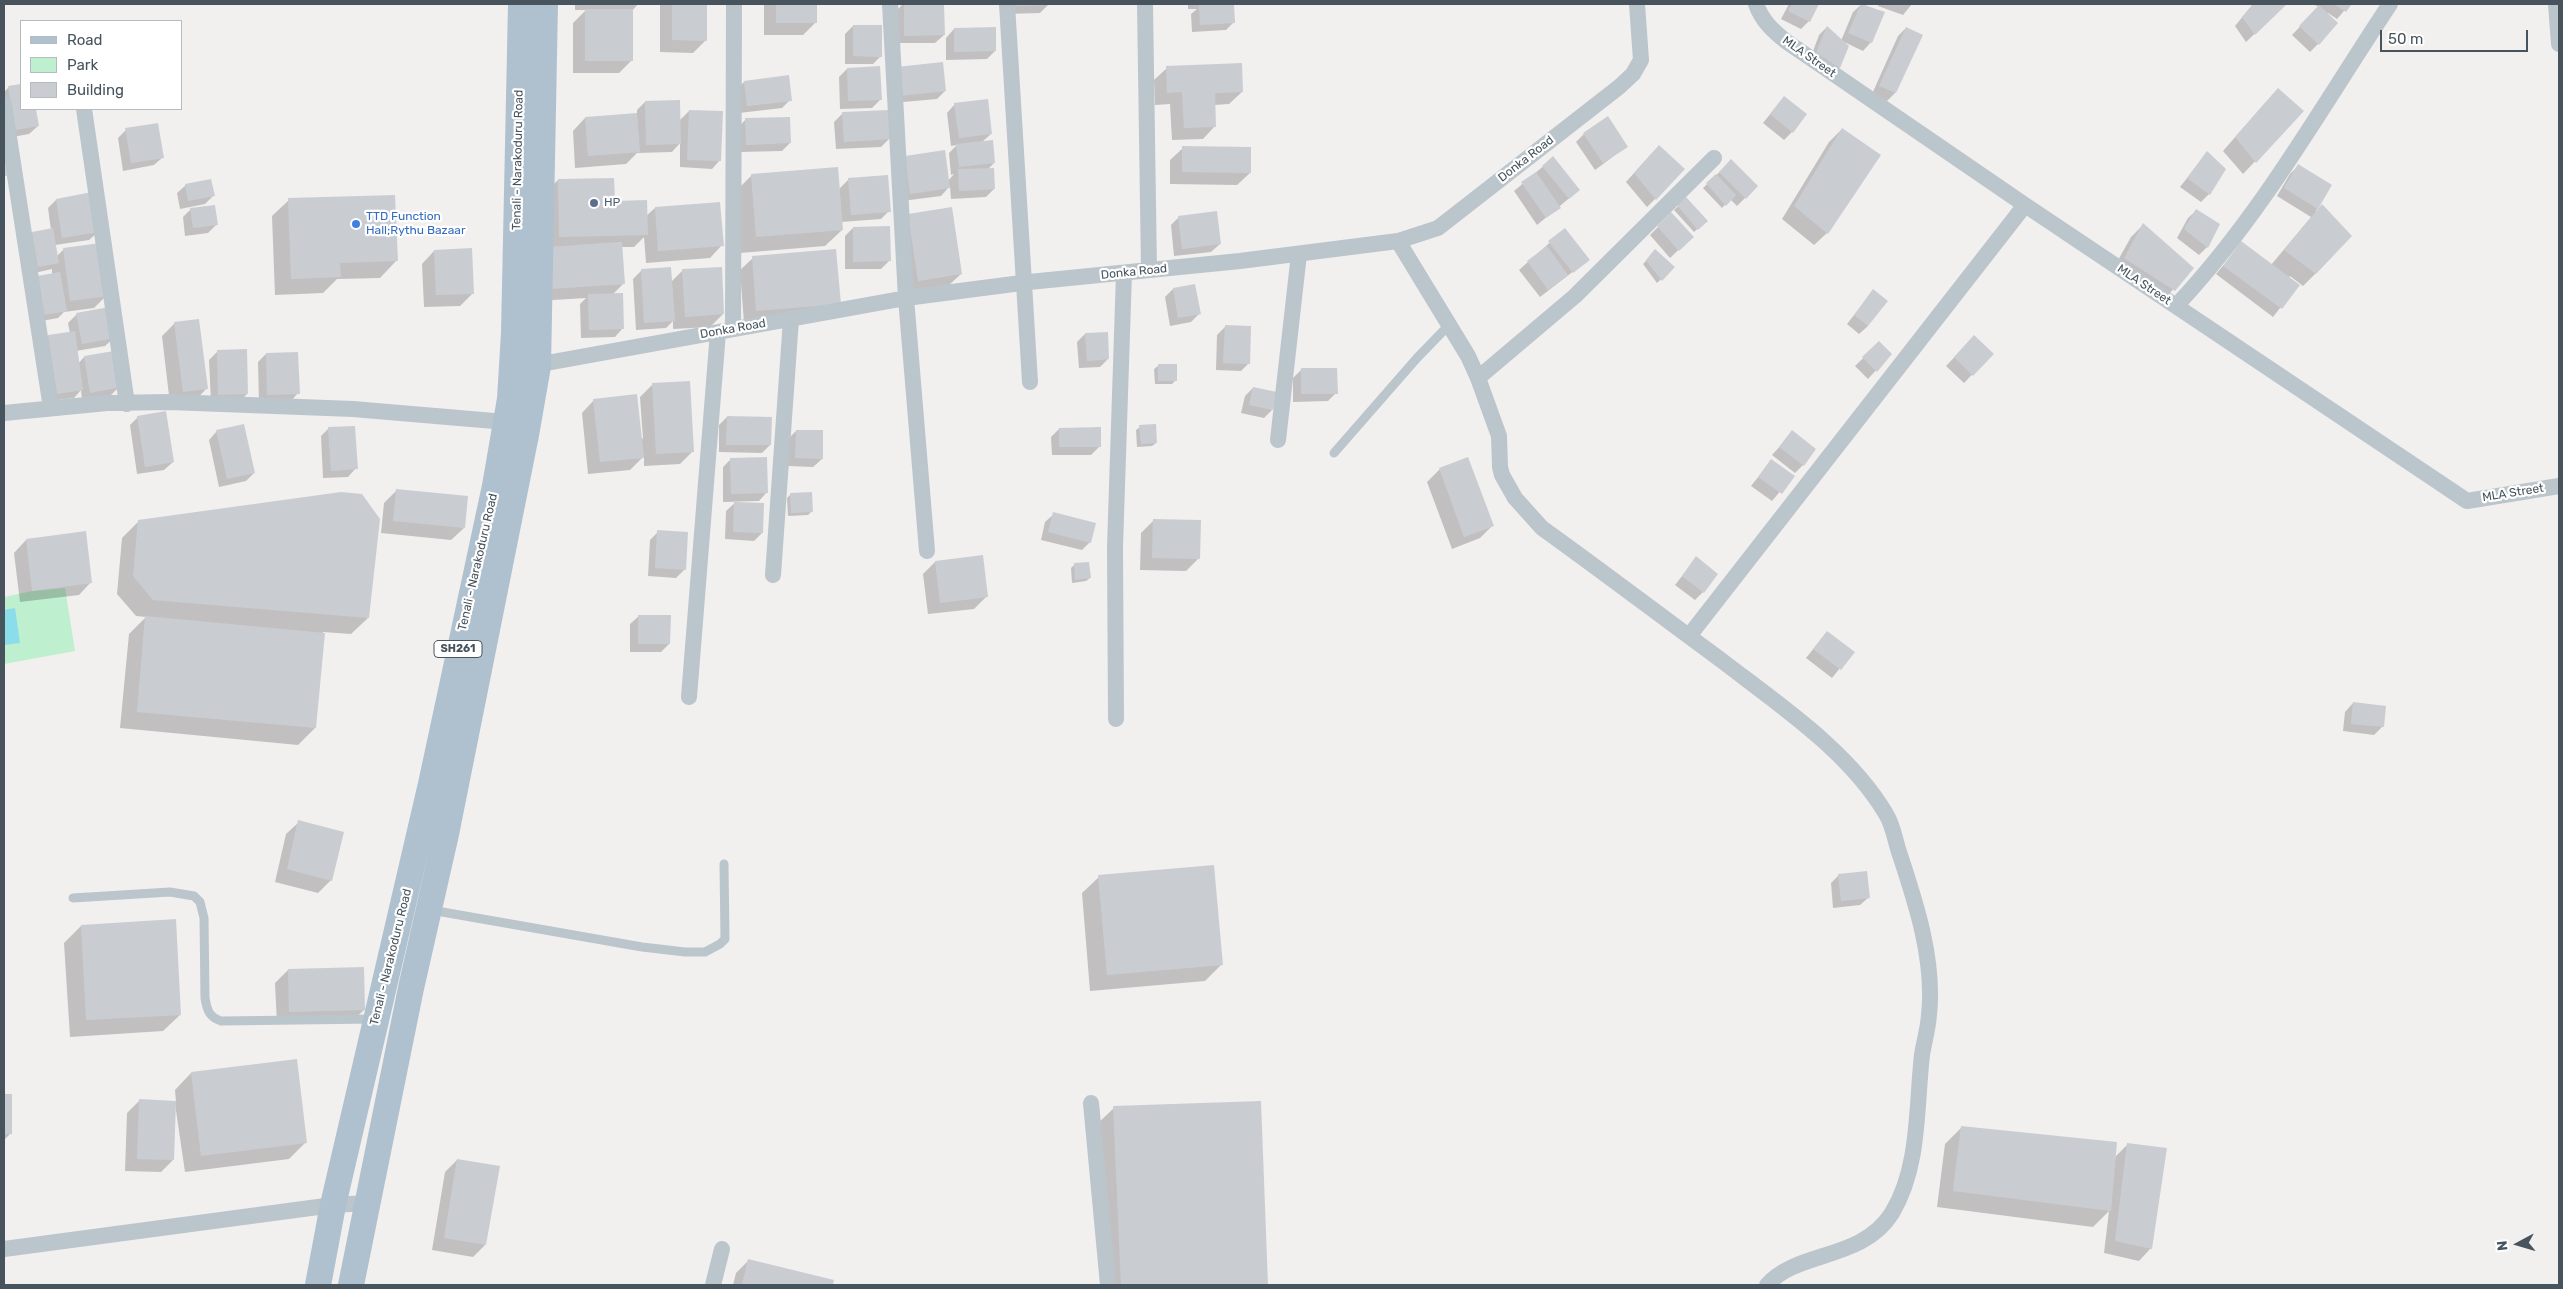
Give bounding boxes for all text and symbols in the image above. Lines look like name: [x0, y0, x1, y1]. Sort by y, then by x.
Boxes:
legend: [20, 20, 182, 110]
scale bar: [2383, 20, 2530, 52]
text: 50 m: [2388, 30, 2423, 48]
text: Road: [67, 31, 103, 49]
street label: MLA Street: [1779, 33, 1839, 81]
text: Park: [67, 56, 98, 74]
text: Building: [67, 81, 124, 99]
street label: Tenali - Narakoduru Road: [510, 90, 526, 230]
street label: Donka Road: [1495, 133, 1557, 185]
place label: HP: [604, 196, 620, 210]
marker: HP: [588, 197, 600, 209]
place label: TTD Function Hall;Rythu Bazaar: [366, 210, 465, 238]
marker: TTD Function Hall;Rythu Bazaar: [350, 218, 362, 230]
street label: Donka Road: [1100, 261, 1168, 283]
street label: MLA Street: [2114, 262, 2174, 308]
street label: Donka Road: [699, 316, 767, 342]
street label: MLA Street: [2481, 481, 2545, 505]
street label: Tenali - Narakoduru Road: [455, 492, 501, 632]
road number: SH261: [434, 641, 482, 658]
street label: Tenali - Narakoduru Road: [367, 887, 415, 1027]
north arrow: [2493, 1219, 2543, 1269]
text: N: [2494, 1240, 2512, 1252]

